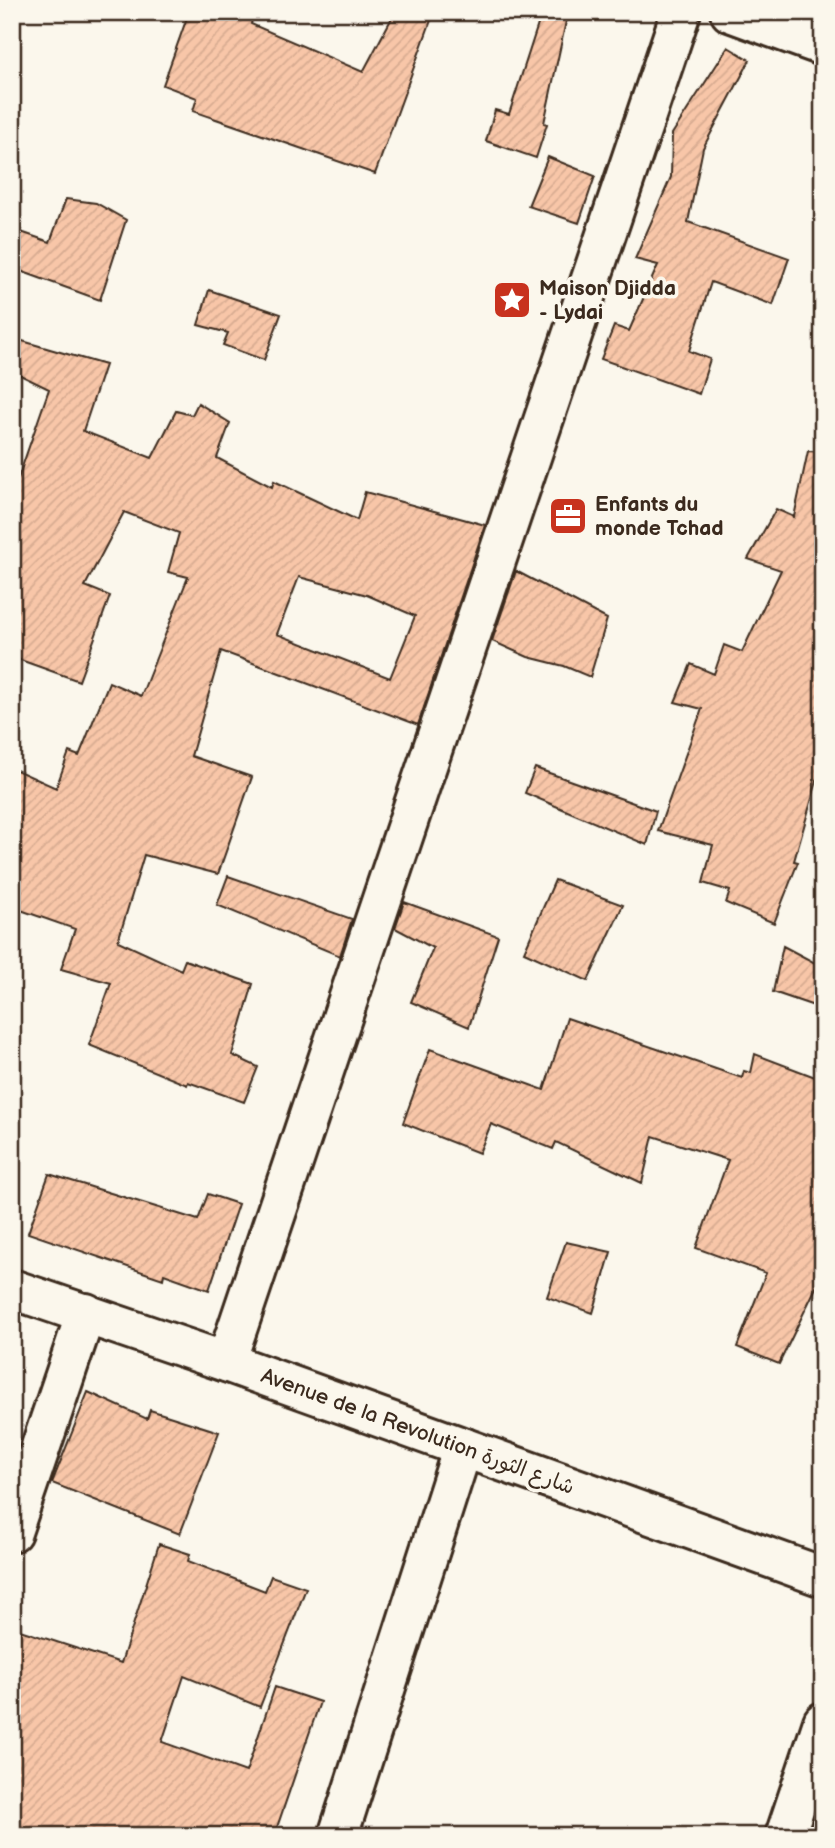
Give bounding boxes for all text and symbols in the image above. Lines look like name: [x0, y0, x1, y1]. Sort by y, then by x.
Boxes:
place label: Maison Djidda - Lydai: [539, 276, 676, 325]
place icon: Maison Djidda - Lydai: [491, 279, 533, 321]
place label: Enfants du monde Tchad: [595, 492, 724, 541]
office icon: Enfants du monde Tchad: [547, 495, 589, 537]
street label: Avenue de la Revolution شارع الثورة: [257, 1363, 578, 1502]

